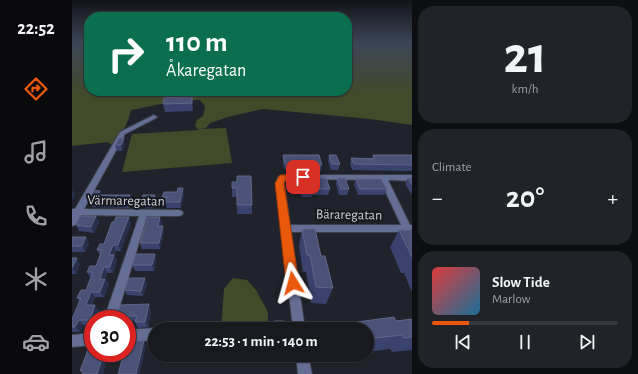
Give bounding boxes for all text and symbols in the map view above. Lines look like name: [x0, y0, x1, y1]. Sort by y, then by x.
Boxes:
text: 22:52: [17, 20, 55, 38]
icon: right: [100, 28, 152, 80]
text: 110 m: [166, 29, 228, 57]
text: 21: [503, 30, 547, 82]
text: Åkaregatan: [166, 62, 246, 80]
icon: directions: [22, 75, 50, 103]
text: km/h: [512, 83, 538, 96]
icon: music: [22, 138, 50, 166]
pin: [286, 160, 320, 194]
text: Climate: [432, 161, 471, 174]
icon: arrive: [292, 166, 314, 188]
text: 20°: [506, 183, 544, 213]
text: −: [432, 187, 443, 209]
text: +: [607, 187, 618, 209]
street label: Värmaregatan: [87, 193, 165, 209]
icon: phone: [22, 202, 50, 230]
street label: Bäraregatan: [316, 207, 382, 223]
position arrow: [272, 262, 314, 304]
icon: climate: [22, 265, 50, 293]
text: Slow Tide: [492, 275, 550, 290]
text: Marlow: [492, 293, 530, 306]
speed limit sign: 30: [84, 310, 136, 362]
icon: car: [22, 328, 50, 356]
icon: previous: [452, 331, 474, 353]
icon: pause: [514, 331, 536, 353]
icon: next: [576, 331, 598, 353]
text: 22:53 · 1 min · 140 m: [204, 334, 318, 349]

